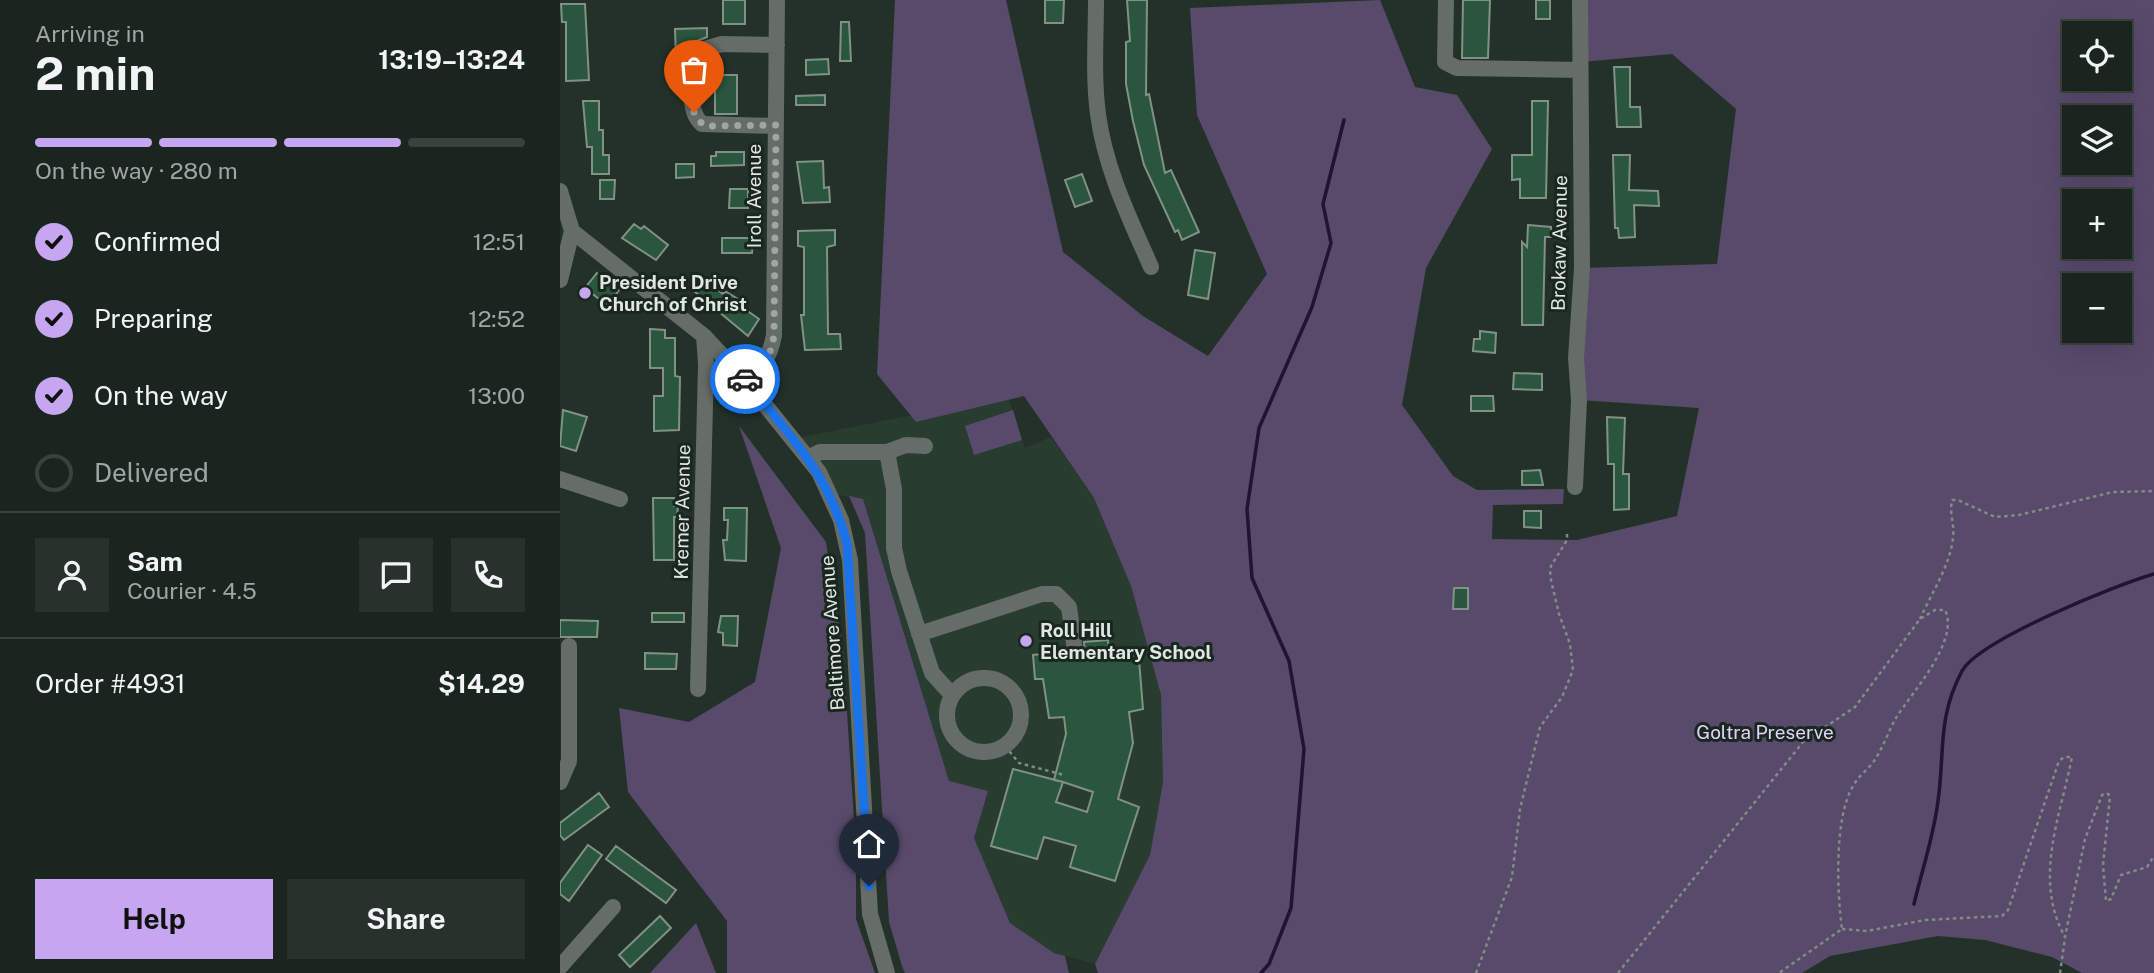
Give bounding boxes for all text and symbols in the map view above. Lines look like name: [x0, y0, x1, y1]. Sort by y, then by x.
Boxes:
text: Arriving in: [35, 20, 145, 47]
map controls: [2062, 21, 2132, 343]
button: locate: [2062, 21, 2132, 91]
pin: [664, 40, 724, 112]
text: 13:19–13:24: [378, 44, 525, 75]
text: 2 min: [35, 46, 155, 100]
icon: bag: [675, 51, 713, 89]
button: layers: [2062, 105, 2132, 175]
street label: Iroll Avenue: [743, 144, 765, 248]
text: On the way · 280 m: [35, 157, 238, 184]
street label: Brokaw Avenue: [1547, 175, 1571, 311]
button: +: [2062, 189, 2132, 259]
icon: check: [35, 223, 73, 261]
text: Confirmed: [94, 226, 221, 257]
text: 12:51: [473, 228, 525, 255]
place label: President Drive Church of Christ: [599, 271, 747, 315]
button: −: [2062, 273, 2132, 343]
marker: President Drive Church of Christ: [577, 285, 593, 301]
icon: check: [35, 300, 73, 338]
text: Preparing: [94, 303, 213, 334]
text: 12:52: [468, 305, 525, 332]
courier: [710, 344, 780, 414]
icon: car: [726, 360, 764, 398]
icon: check: [35, 377, 73, 415]
text: On the way: [94, 380, 228, 411]
text: 13:00: [468, 382, 525, 409]
street label: Kremer Avenue: [670, 444, 694, 580]
text: Delivered: [94, 457, 209, 488]
button: person: [35, 538, 109, 612]
button: chat: [359, 538, 433, 612]
button: phone: [451, 538, 525, 612]
text: Sam: [127, 546, 183, 577]
street label: Baltimore Avenue: [816, 555, 848, 711]
text: Courier · 4.5: [127, 577, 257, 604]
place label: Roll Hill Elementary School: [1040, 619, 1212, 663]
marker: Roll Hill Elementary School: [1018, 633, 1034, 649]
text: Order #4931: [35, 668, 186, 699]
text: $14.29: [438, 668, 525, 699]
park label: Goltra Preserve: [1696, 721, 1834, 743]
pin: [839, 814, 899, 886]
icon: home: [850, 825, 888, 863]
button: Help: [35, 879, 273, 959]
button: Share: [287, 879, 525, 959]

